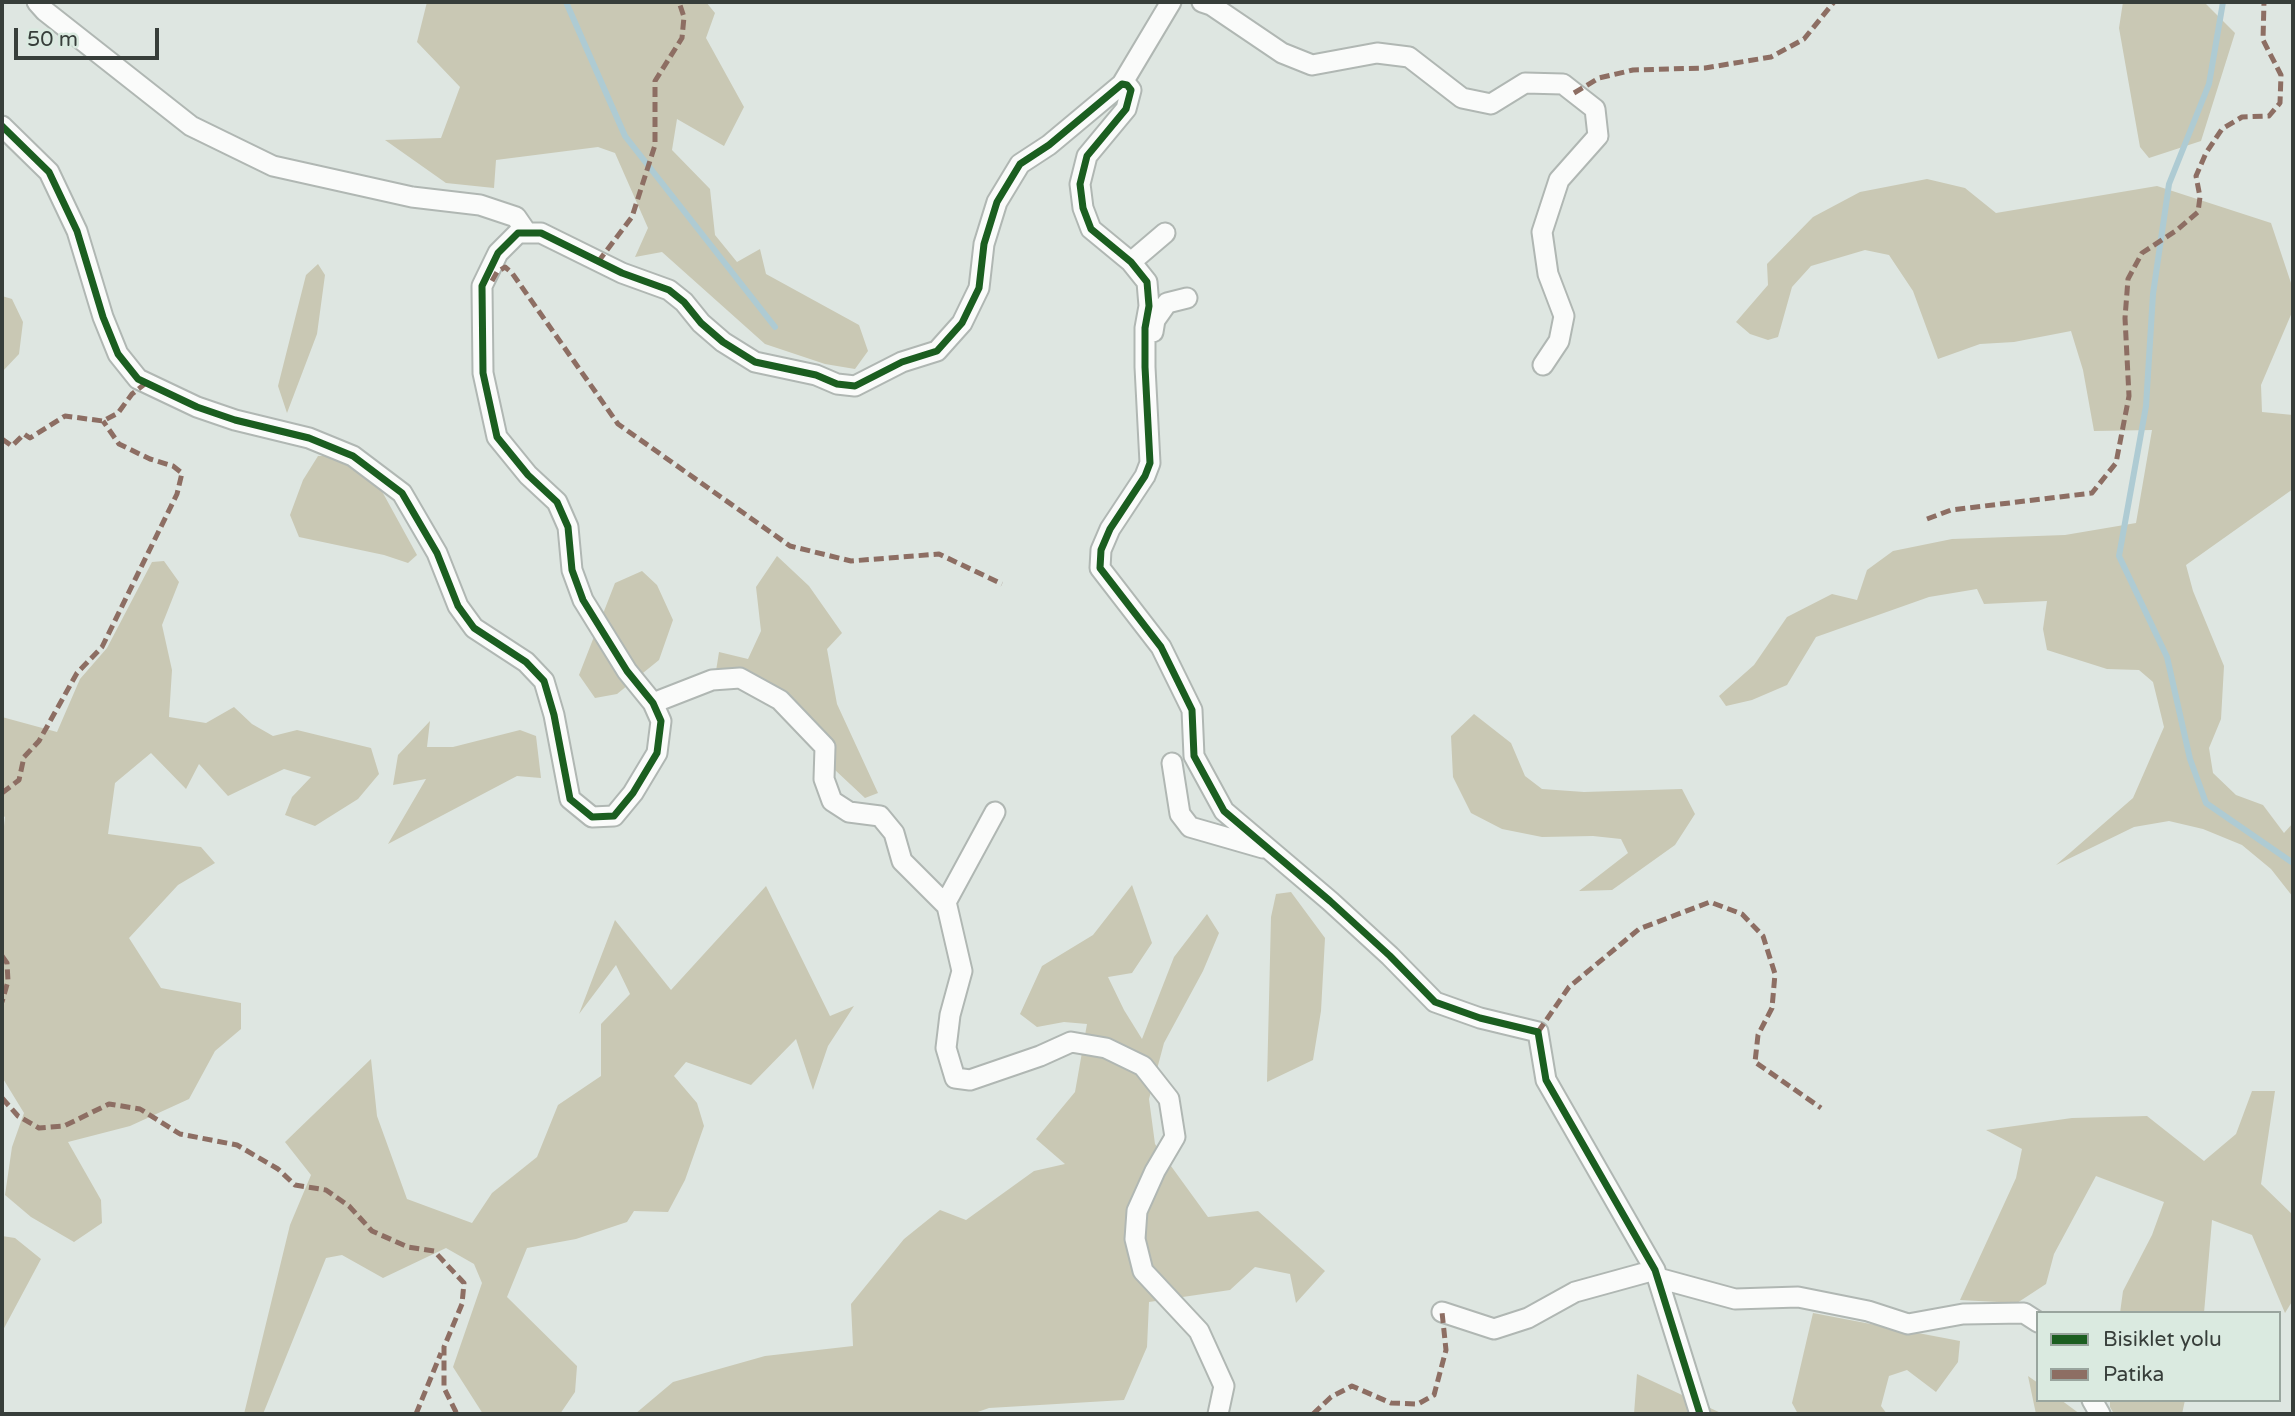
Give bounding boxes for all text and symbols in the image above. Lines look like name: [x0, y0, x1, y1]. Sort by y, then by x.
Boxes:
scale bar: [18, 14, 163, 58]
text: 50 m: [27, 27, 78, 52]
legend: [2036, 1311, 2281, 1402]
text: Bisiklet yolu: [2103, 1327, 2222, 1352]
text: Patika: [2103, 1362, 2164, 1387]

